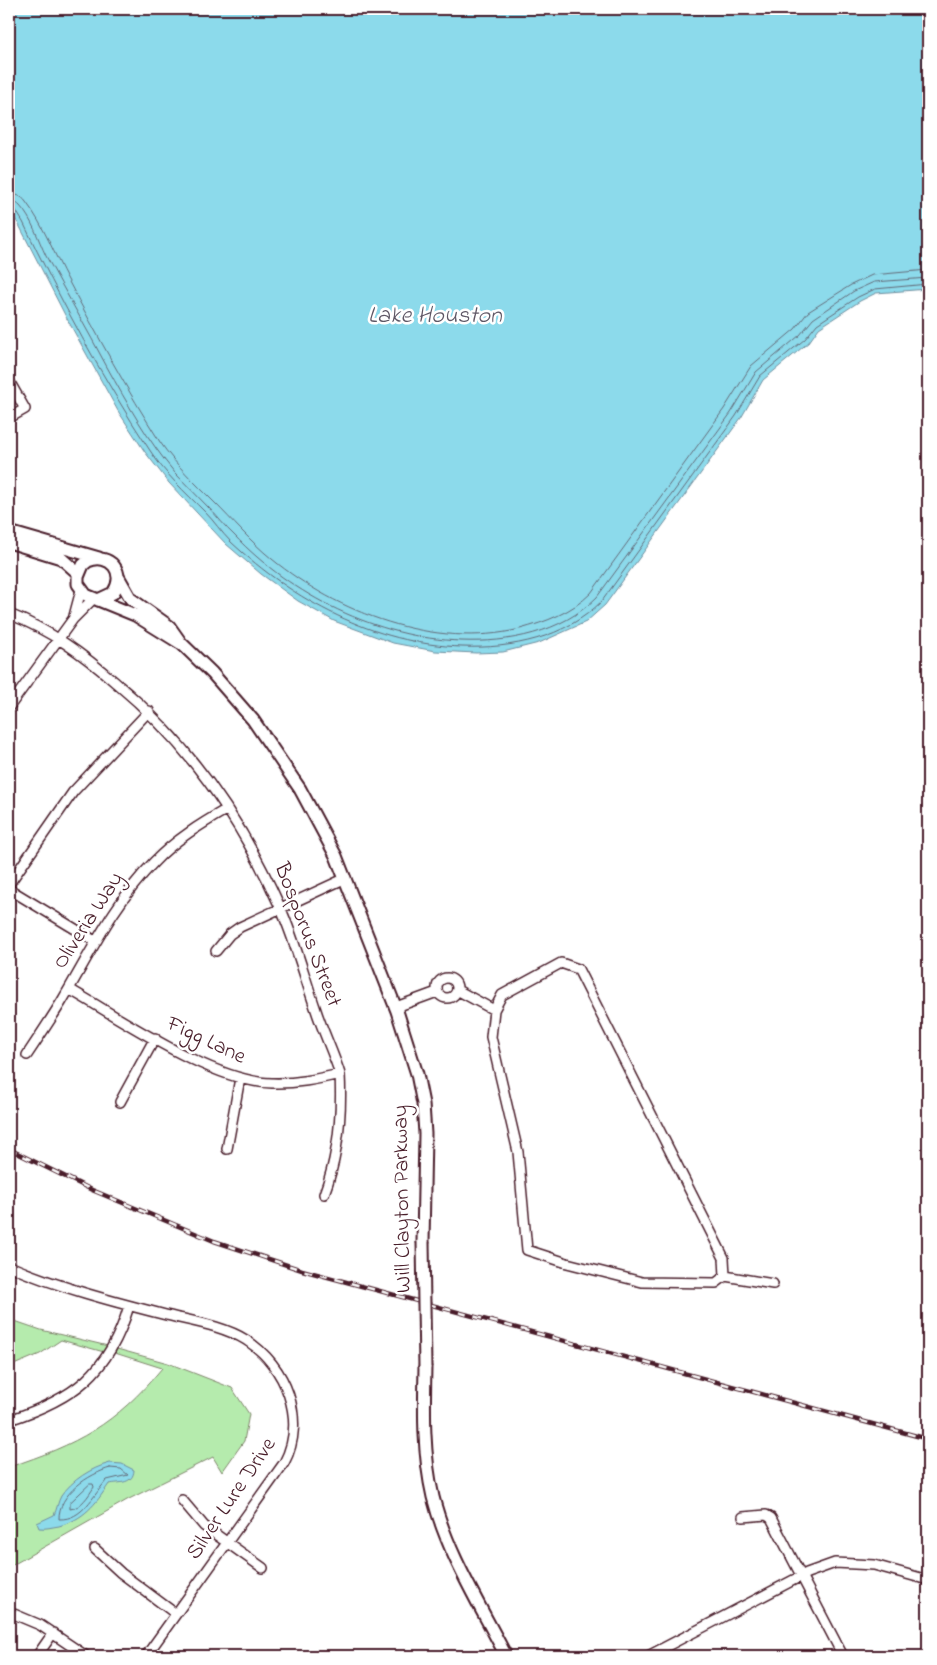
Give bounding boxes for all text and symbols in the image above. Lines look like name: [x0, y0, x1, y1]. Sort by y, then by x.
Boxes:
water label: Lake Houston: [368, 299, 503, 334]
street label: Bosporus Street: [264, 857, 349, 1012]
street label: Oliveria Way: [46, 866, 133, 977]
street label: Figg Lane: [160, 1008, 251, 1074]
street label: Will Clayton Parkway: [385, 1105, 422, 1293]
street label: Silver Lure Drive: [179, 1431, 285, 1567]

